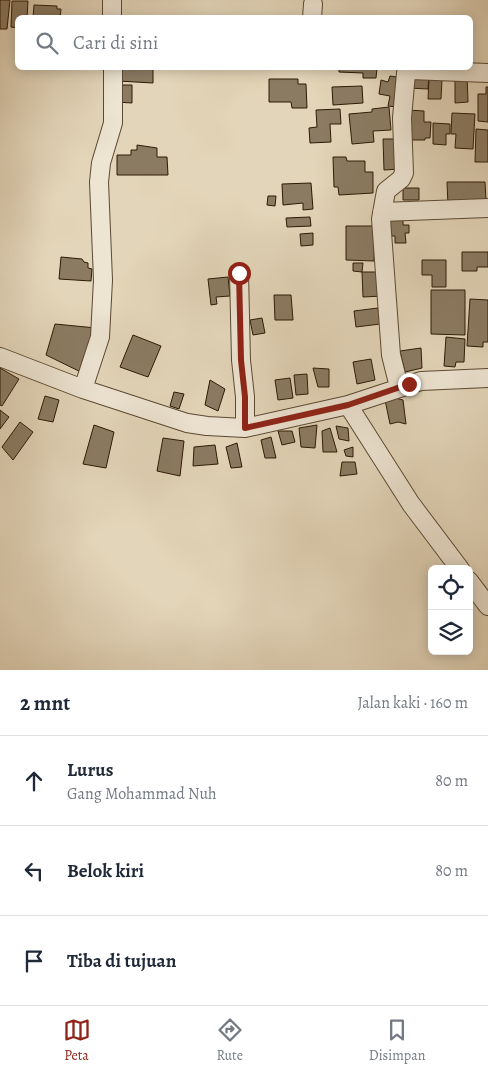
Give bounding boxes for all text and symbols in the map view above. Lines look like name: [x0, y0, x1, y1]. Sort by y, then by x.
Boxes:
search box: [15, 15, 473, 70]
icon: search: [33, 29, 61, 57]
text: Cari di sini: [73, 30, 158, 56]
route start: [228, 262, 251, 285]
route end: [398, 373, 421, 396]
map controls: [428, 565, 473, 655]
button: locate: [428, 565, 473, 610]
button: layers: [428, 610, 473, 655]
text: 2 mnt: [20, 689, 70, 717]
text: Jalan kaki · 160 m: [358, 692, 468, 714]
text: Lurus: [67, 757, 113, 783]
icon: ahead: [20, 767, 48, 795]
text: 80 m: [435, 770, 468, 792]
text: Gang Mohammad Nuh: [67, 783, 217, 805]
icon: left: [20, 857, 48, 885]
text: Belok kiri: [67, 858, 144, 884]
text: 80 m: [435, 860, 468, 882]
icon: arrive: [20, 947, 48, 975]
text: Tiba di tujuan: [67, 948, 176, 974]
tab: Peta: [63, 1016, 91, 1065]
tab: Rute: [216, 1016, 244, 1065]
tab: Disimpan: [369, 1016, 425, 1065]

